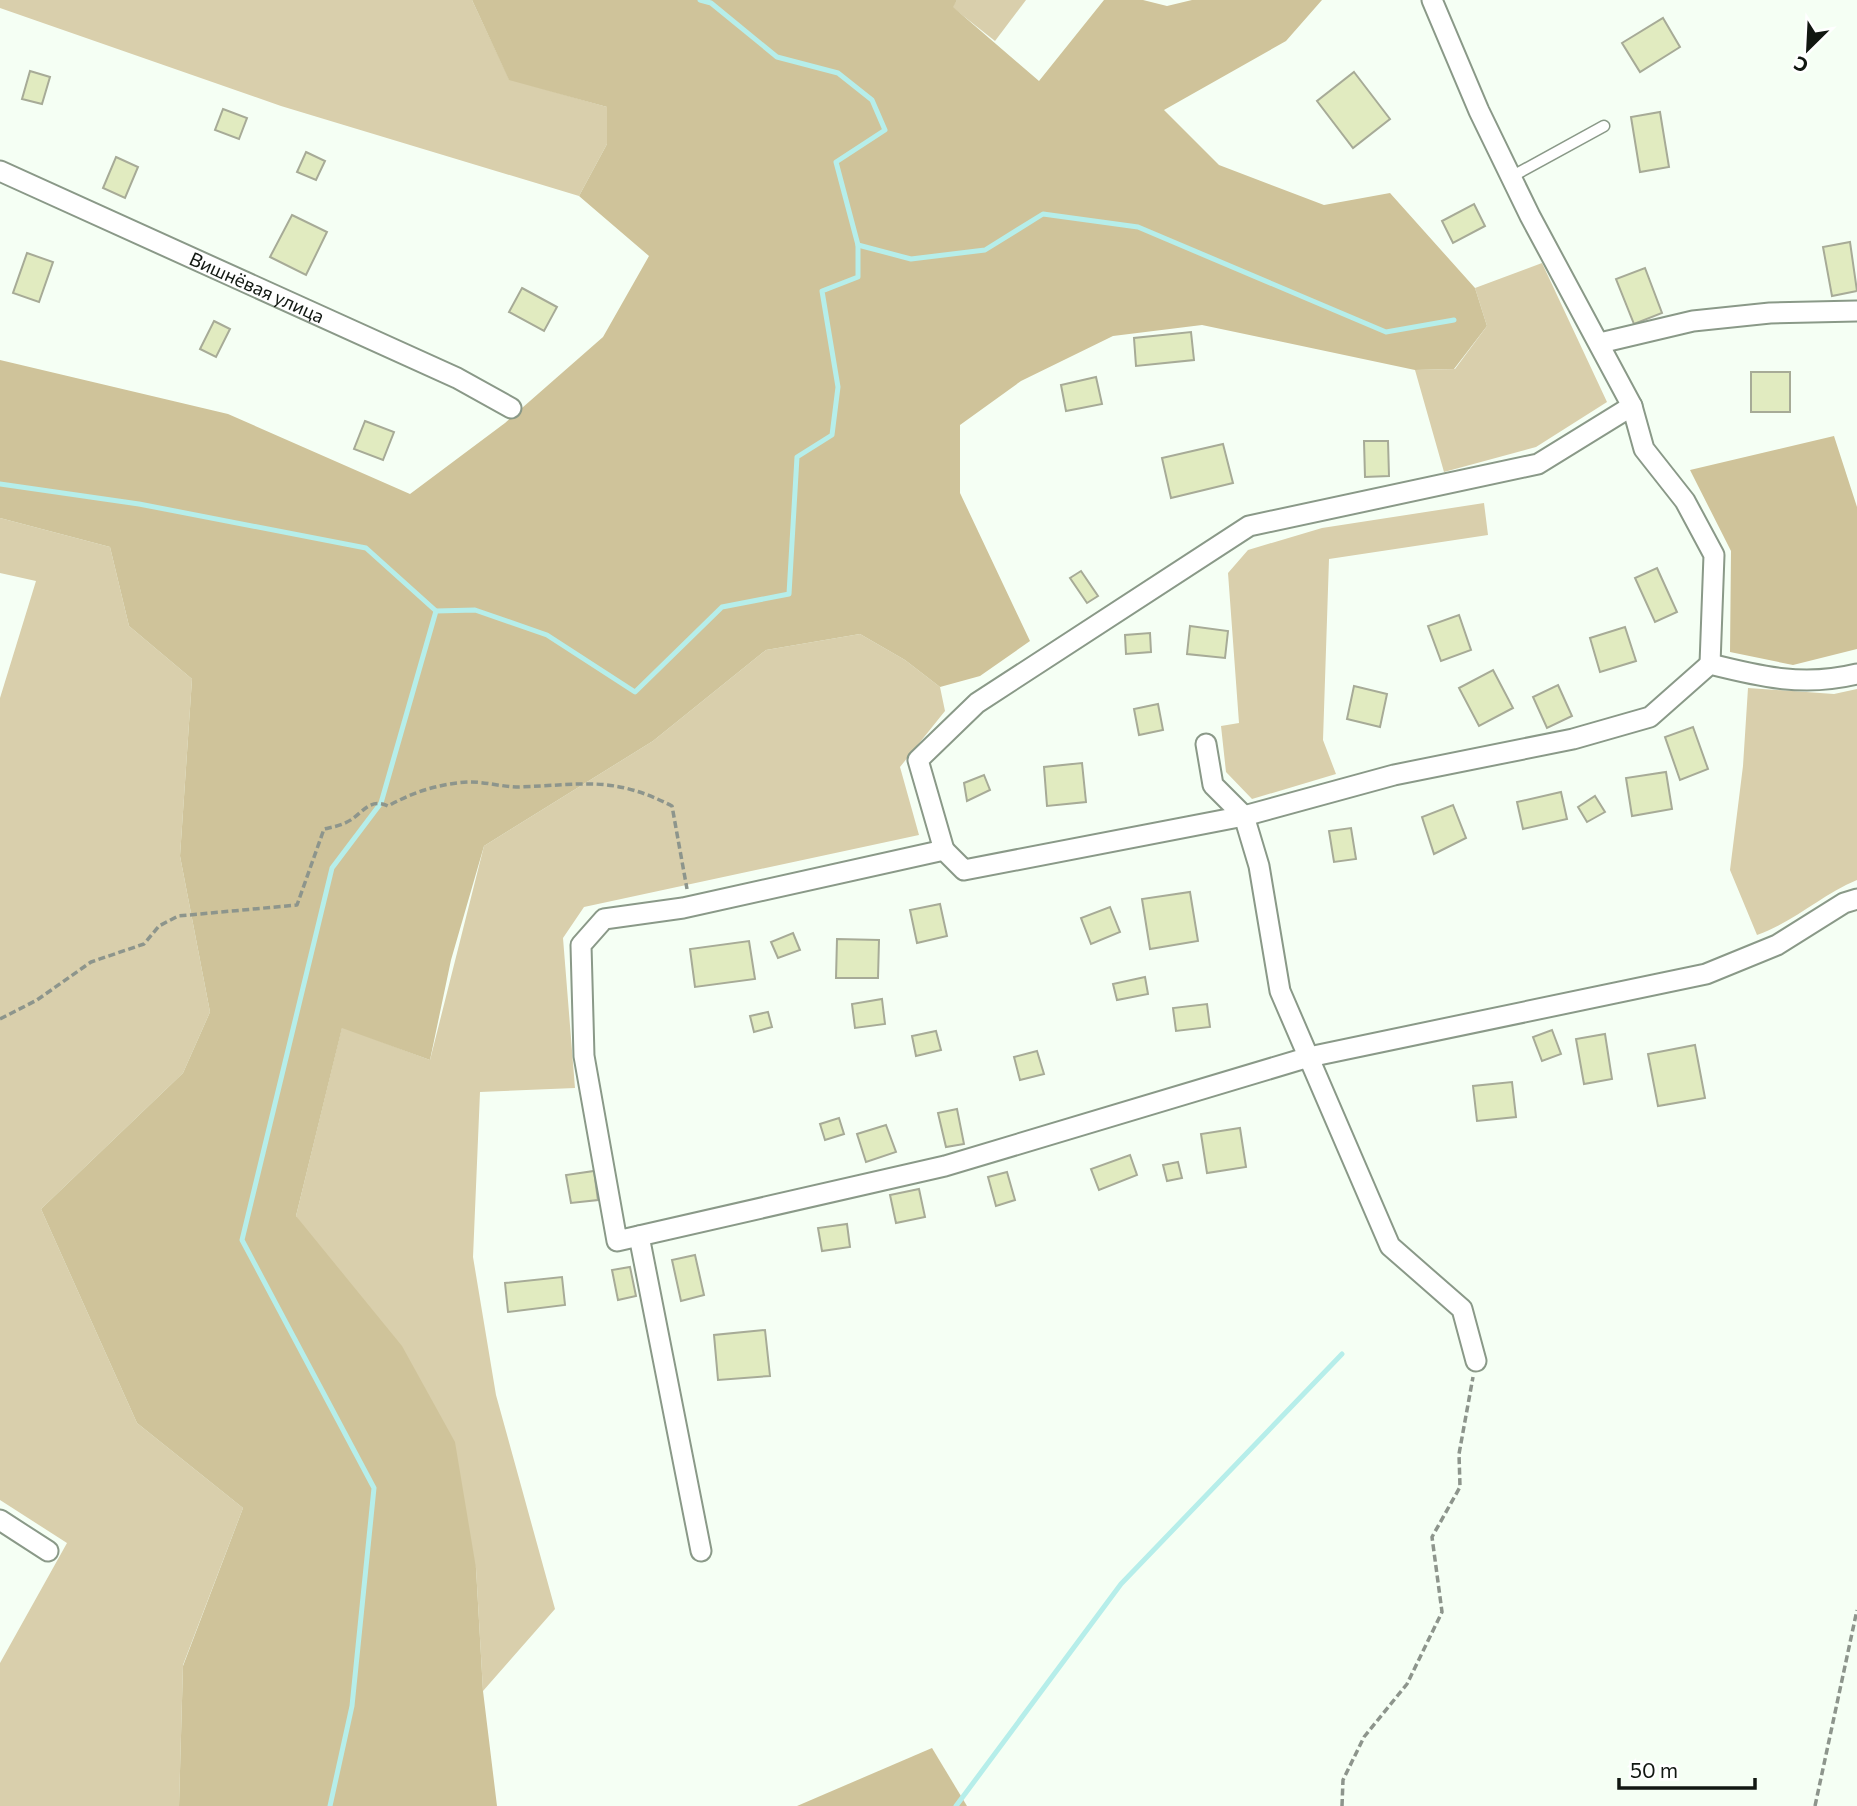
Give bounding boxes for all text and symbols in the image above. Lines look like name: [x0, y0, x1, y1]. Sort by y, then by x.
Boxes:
north arrow: [1773, 14, 1843, 84]
text: С: [1790, 52, 1811, 78]
street label: Вишнёвая улица: [186, 246, 328, 327]
scale bar: [1619, 1746, 1756, 1790]
text: 50 m: [1630, 1757, 1678, 1782]

